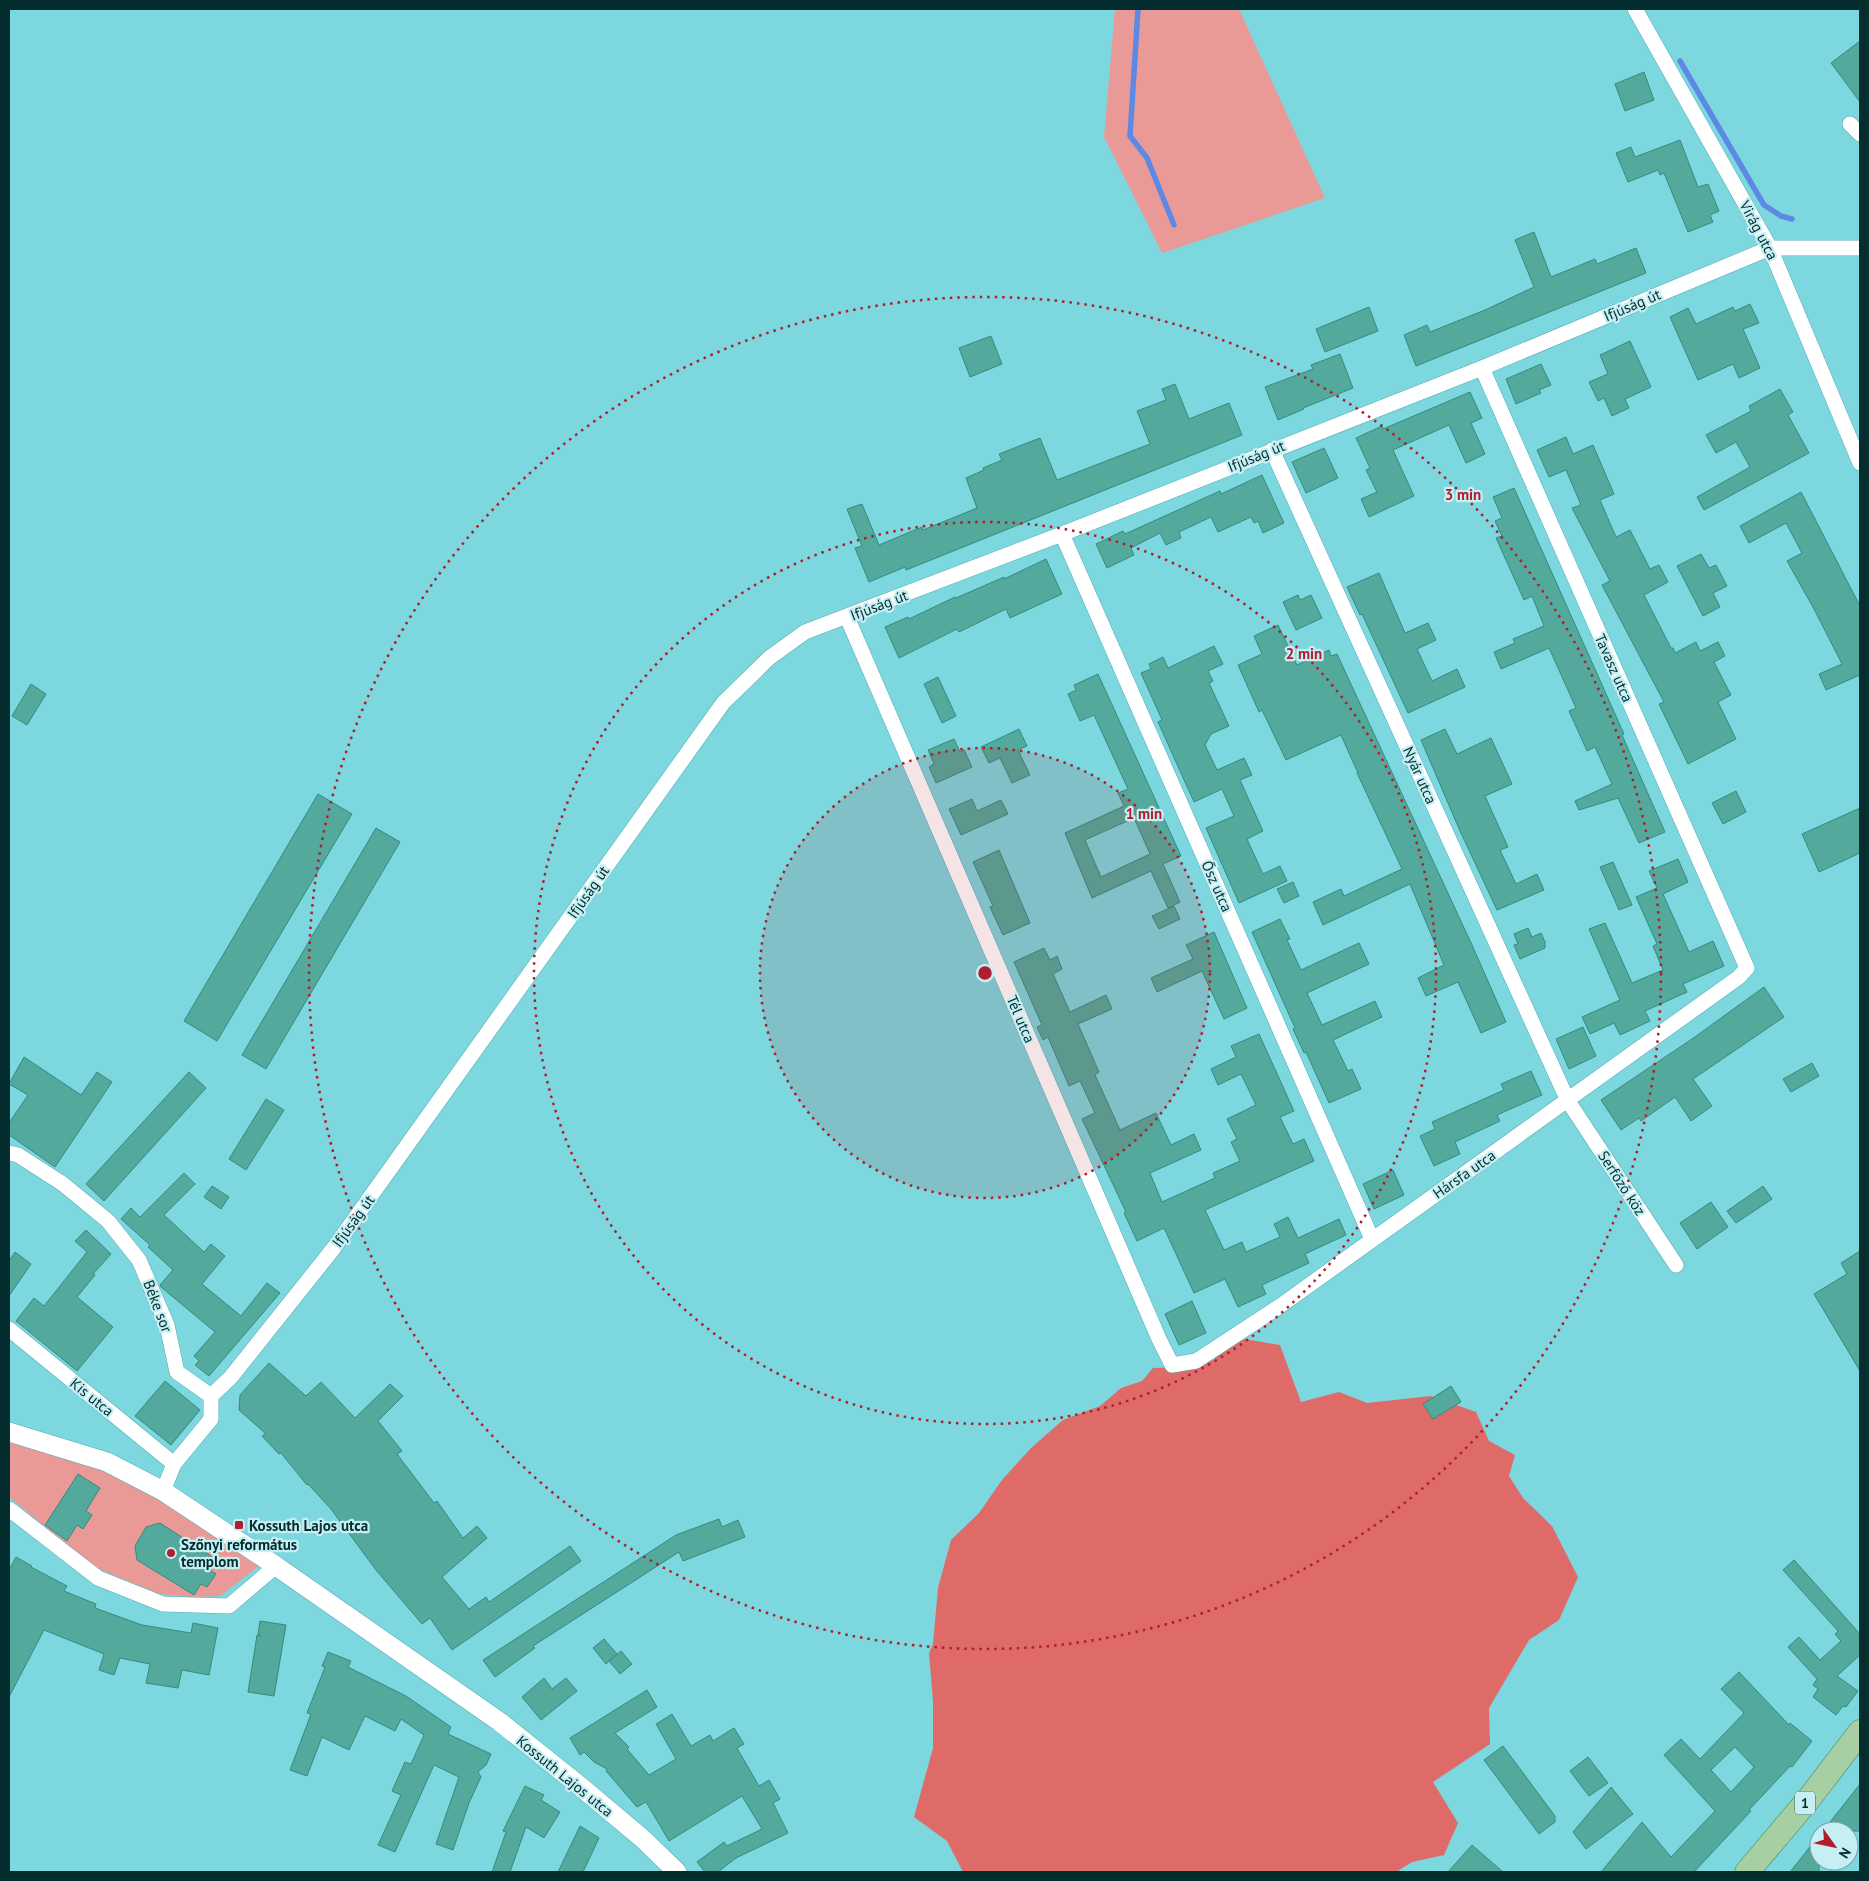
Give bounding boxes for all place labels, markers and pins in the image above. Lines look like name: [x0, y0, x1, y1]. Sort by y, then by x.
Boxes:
centre of rings: [976, 964, 994, 982]
place label: Kossuth Lajos utca: [249, 1516, 368, 1535]
marker: Kossuth Lajos utca: [233, 1519, 245, 1531]
place label: Szőnyi református templom: [181, 1535, 297, 1571]
marker: Szőnyi református templom: [165, 1547, 177, 1559]

